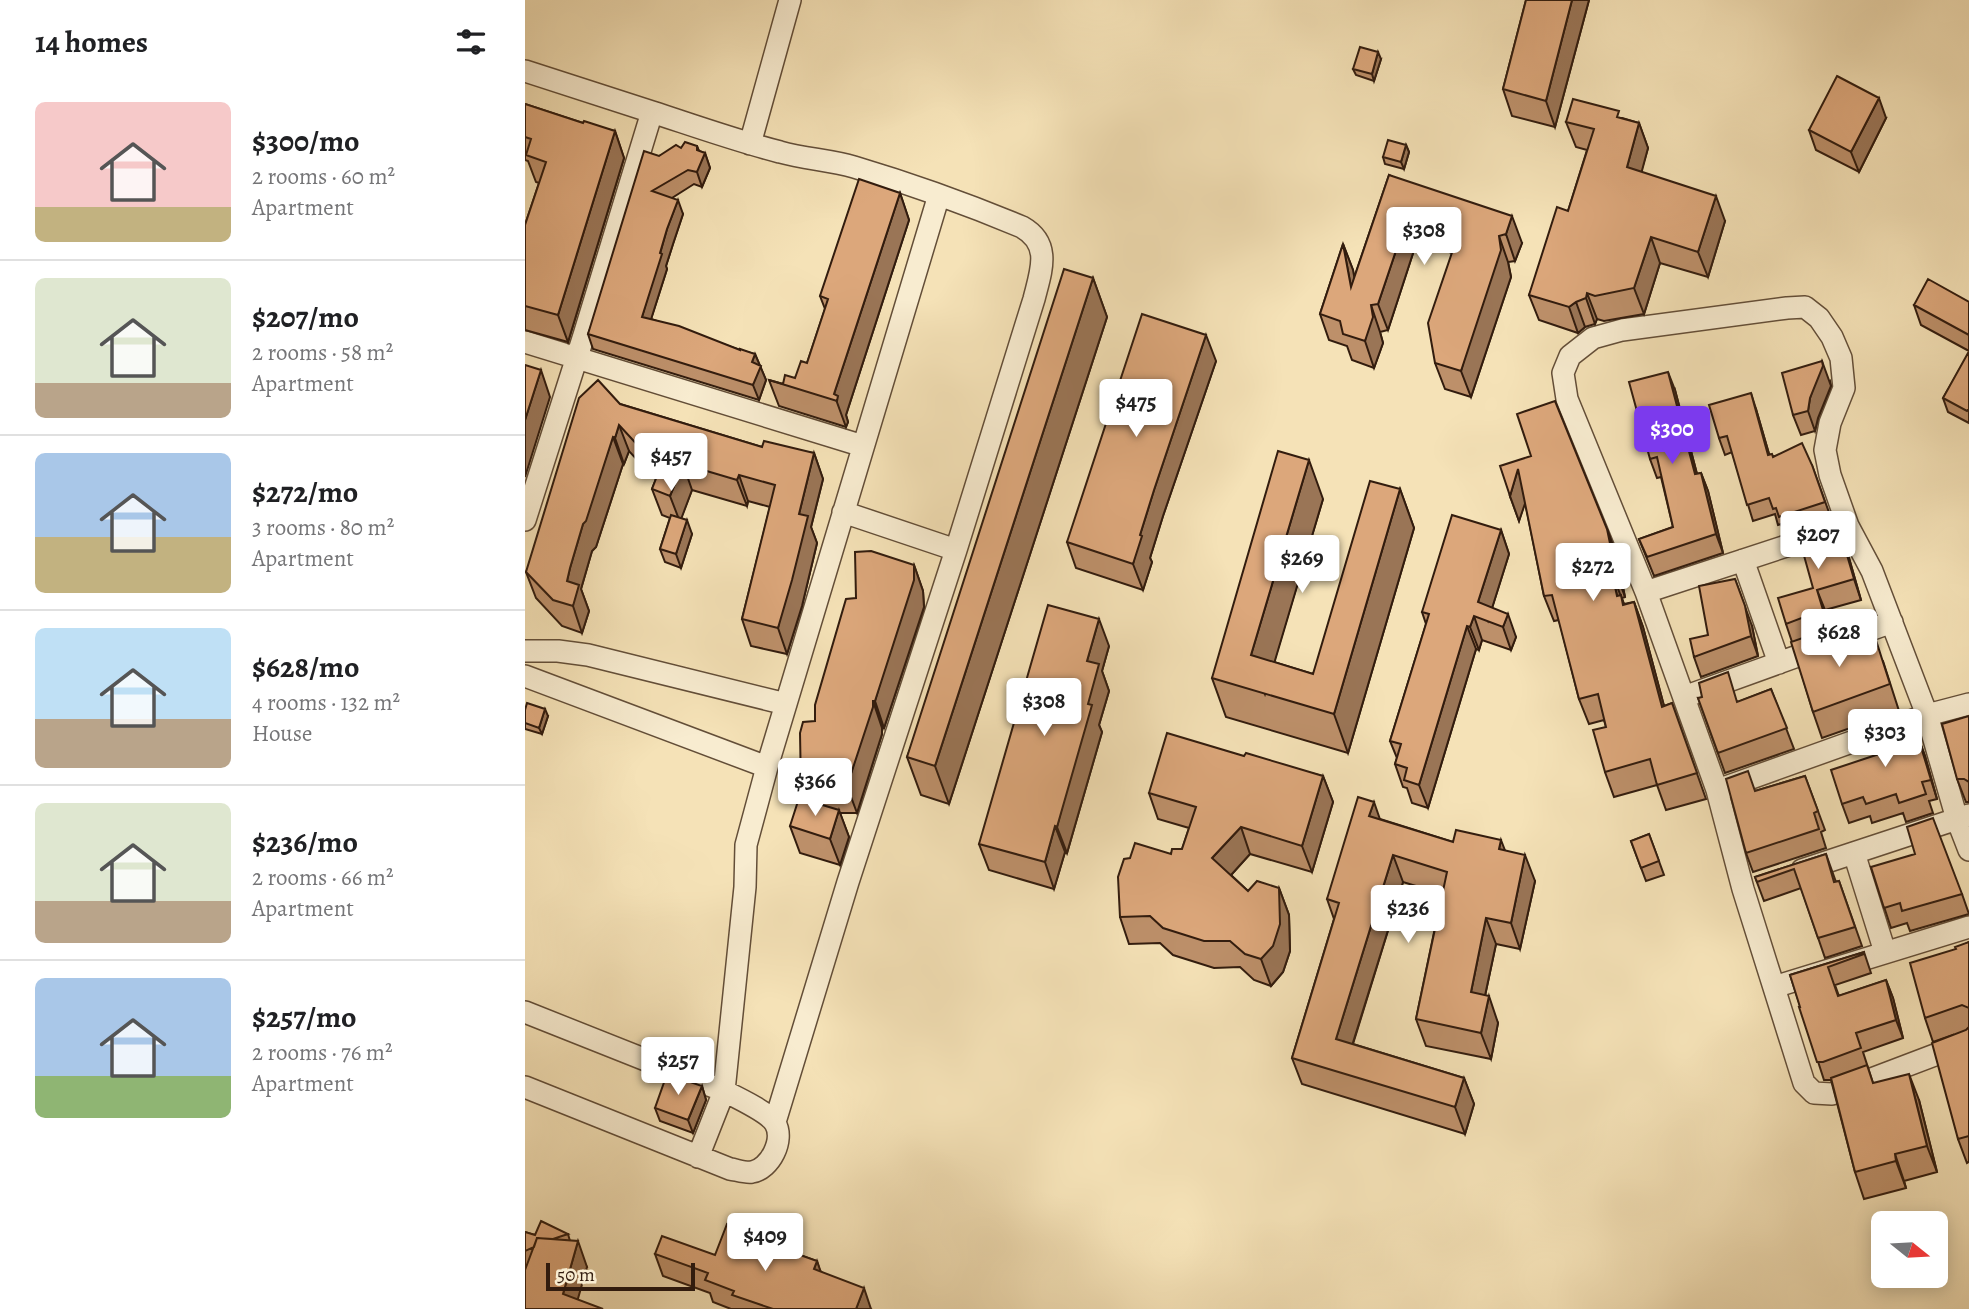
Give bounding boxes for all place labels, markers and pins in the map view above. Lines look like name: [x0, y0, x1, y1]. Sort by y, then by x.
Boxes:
pin: $308: [1383, 208, 1465, 267]
pin: $475: [1095, 380, 1177, 439]
pin: $300: [1631, 406, 1713, 466]
pin: $457: [630, 434, 712, 493]
pin: $207: [1777, 512, 1859, 571]
pin: $269: [1261, 536, 1343, 595]
pin: $272: [1552, 544, 1634, 603]
pin: $628: [1798, 610, 1880, 669]
pin: $308: [1003, 678, 1085, 738]
pin: $303: [1844, 710, 1926, 769]
pin: $366: [774, 758, 856, 818]
pin: $236: [1367, 886, 1449, 945]
pin: $257: [637, 1038, 719, 1097]
pin: $409: [724, 1214, 806, 1273]

